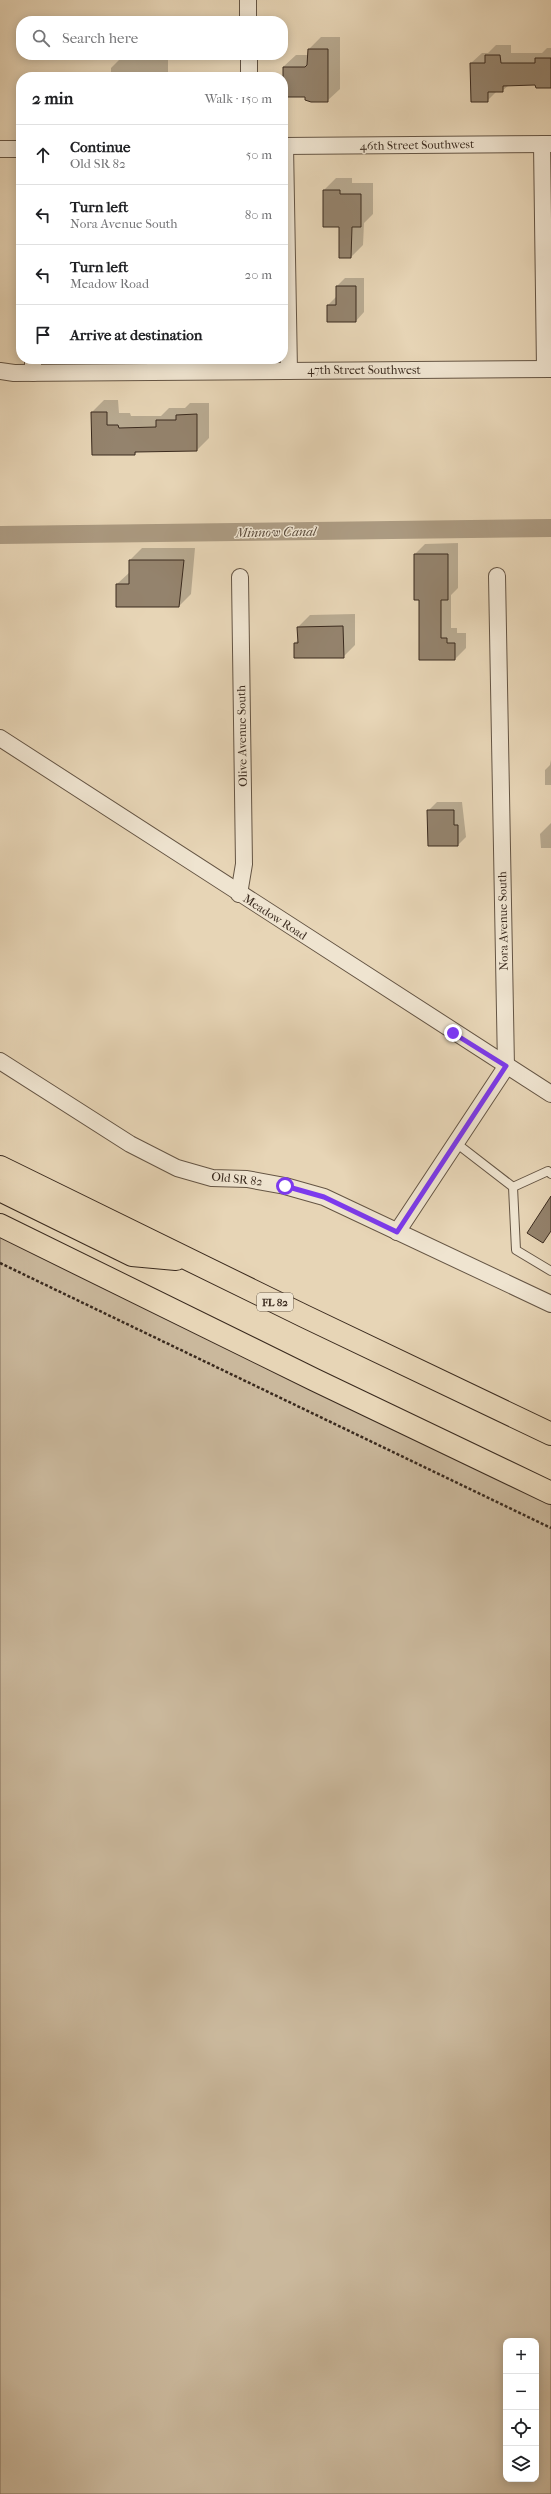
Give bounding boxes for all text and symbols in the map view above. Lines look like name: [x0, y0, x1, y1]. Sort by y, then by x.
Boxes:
search box: [16, 16, 288, 60]
icon: search: [30, 27, 52, 49]
text: Search here: [62, 29, 138, 47]
text: 2 min: [32, 88, 73, 108]
text: Walk · 150 m: [205, 91, 272, 106]
street label: 46th Street Southwest: [360, 137, 475, 153]
text: Continue: [70, 138, 130, 156]
icon: ahead: [32, 144, 54, 166]
text: 50 m: [246, 147, 272, 162]
text: Old SR 82: [70, 156, 126, 171]
text: Turn left: [70, 198, 128, 216]
icon: left: [32, 204, 54, 226]
text: 80 m: [245, 207, 272, 222]
text: Nora Avenue South: [70, 216, 178, 231]
text: Turn left: [70, 258, 128, 276]
icon: left: [32, 264, 54, 286]
text: 20 m: [245, 267, 272, 282]
text: Meadow Road: [70, 276, 149, 291]
icon: arrive: [32, 324, 54, 346]
text: Arrive at destination: [70, 326, 202, 344]
street label: 47th Street Southwest: [307, 363, 421, 377]
water label: Minnow Canal: [235, 524, 318, 540]
street label: Olive Avenue South: [234, 685, 250, 787]
street label: Nora Avenue South: [495, 871, 511, 971]
street label: Meadow Road: [241, 891, 310, 943]
route end: [444, 1024, 462, 1042]
street label: Old SR 82: [211, 1169, 263, 1189]
route start: [276, 1177, 294, 1195]
road number: FL 82: [257, 1293, 293, 1311]
map controls: [503, 2338, 539, 2482]
button: +: [503, 2338, 539, 2374]
button: −: [503, 2374, 539, 2410]
button: locate: [503, 2410, 539, 2446]
button: layers: [503, 2446, 539, 2482]

